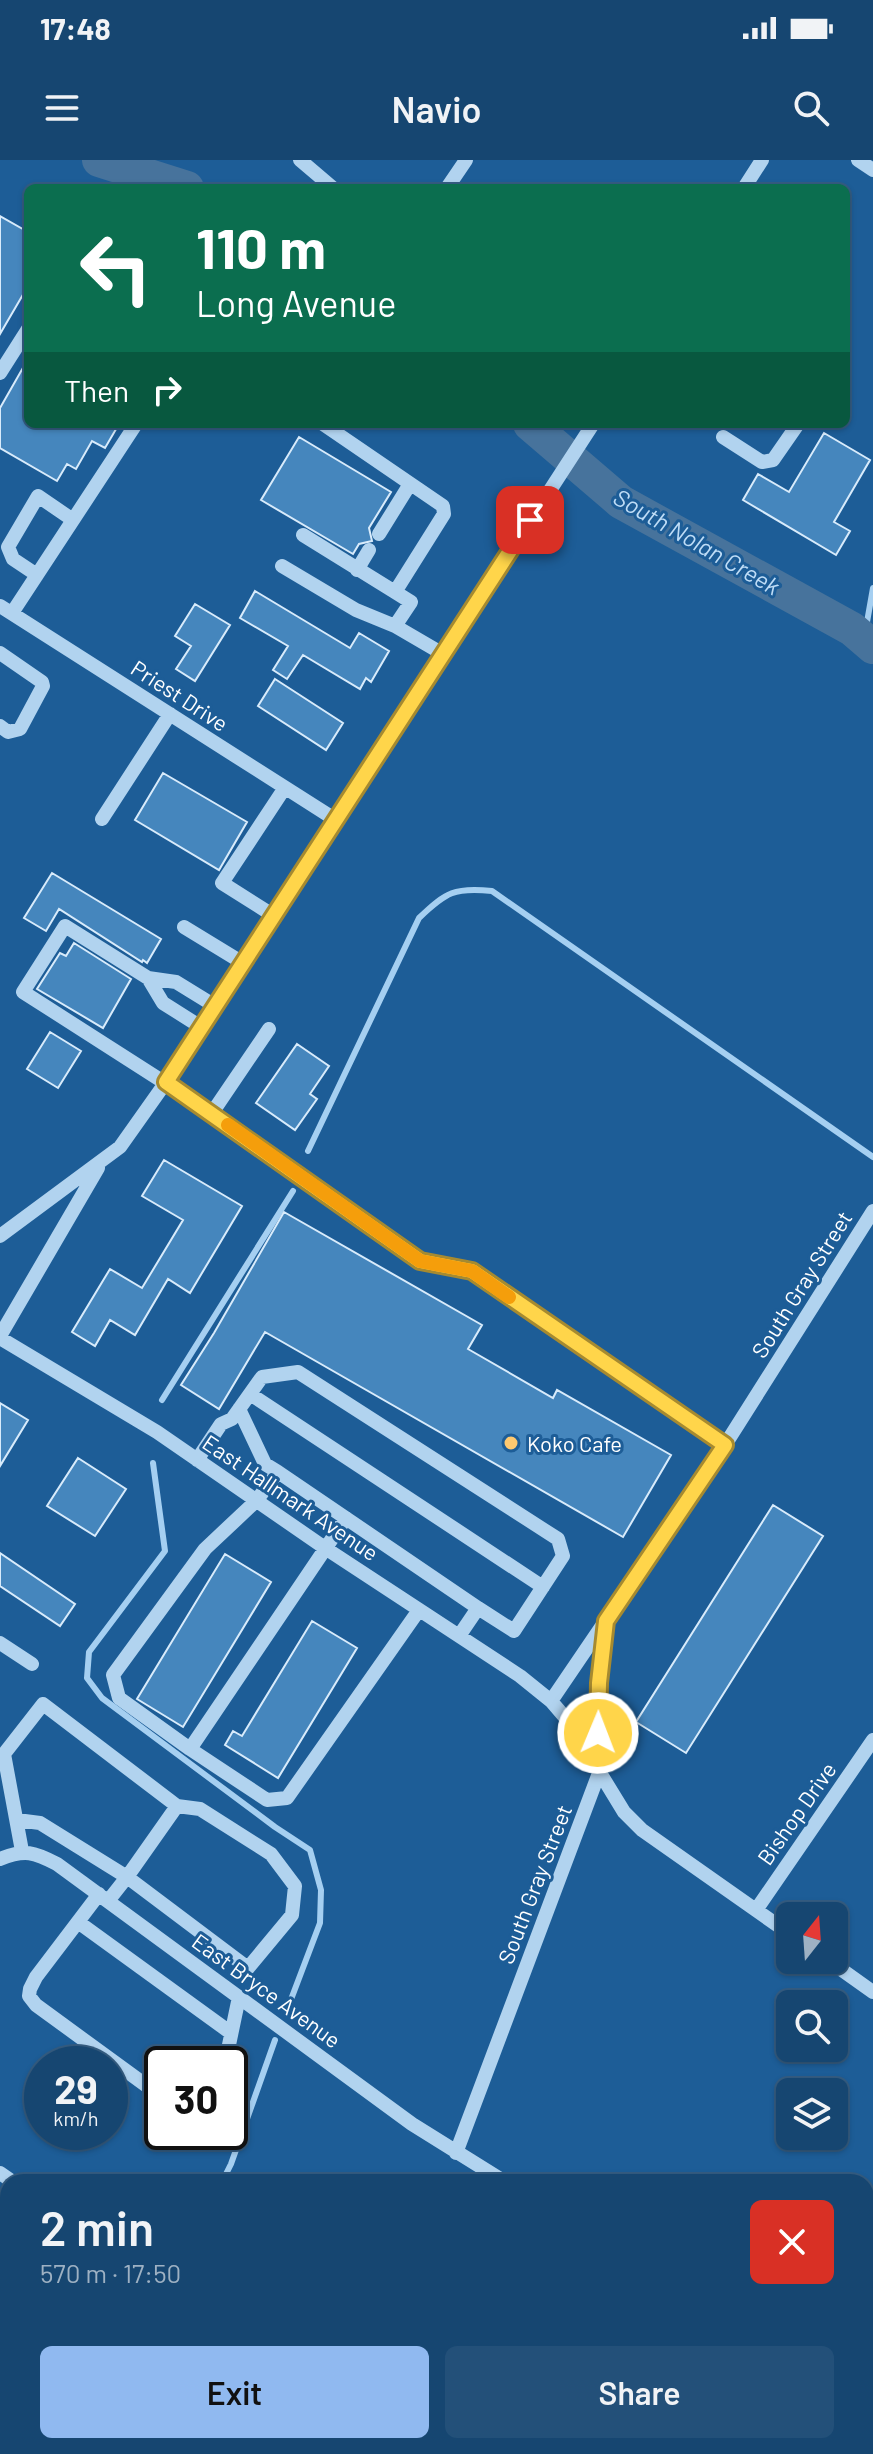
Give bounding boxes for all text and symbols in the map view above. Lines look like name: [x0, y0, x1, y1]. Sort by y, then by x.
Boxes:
text: 17:48: [40, 10, 111, 46]
icon: menu: [40, 86, 84, 130]
icon: search: [789, 86, 833, 130]
text: Navio: [392, 87, 481, 130]
text: 110 m: [196, 213, 326, 280]
icon: left: [64, 216, 168, 320]
text: Long Avenue: [196, 281, 396, 324]
icon: right: [145, 368, 189, 412]
text: Then: [64, 372, 129, 408]
water label: South Nolan Creek: [609, 482, 786, 601]
pin: [496, 486, 564, 554]
icon: arrive: [508, 498, 552, 542]
street label: Priest Drive: [127, 654, 233, 736]
street label: South Gray Street: [745, 1206, 857, 1362]
street label: East Hallmark Avenue: [198, 1429, 384, 1565]
place label: Koko Cafe: [527, 1430, 622, 1456]
marker: Koko Cafe: [502, 1434, 520, 1452]
position arrow: [556, 1691, 640, 1775]
street label: Bishop Drive: [751, 1757, 841, 1869]
street label: South Gray Street: [492, 1801, 576, 1967]
north arrow: [776, 1902, 848, 1974]
map controls: [776, 1902, 848, 2150]
street label: East Bryce Avenue: [188, 1927, 346, 2053]
button: search: [776, 1990, 848, 2062]
speed limit sign: 30: [144, 2046, 248, 2150]
text: 29: [54, 2064, 98, 2112]
button: layers: [776, 2078, 848, 2150]
text: km/h: [53, 2106, 99, 2130]
text: 2 min: [40, 2198, 154, 2256]
button: close: [750, 2200, 834, 2284]
text: 570 m · 17:50: [40, 2257, 181, 2288]
button: Exit: [40, 2346, 429, 2438]
button: Share: [445, 2346, 834, 2438]

